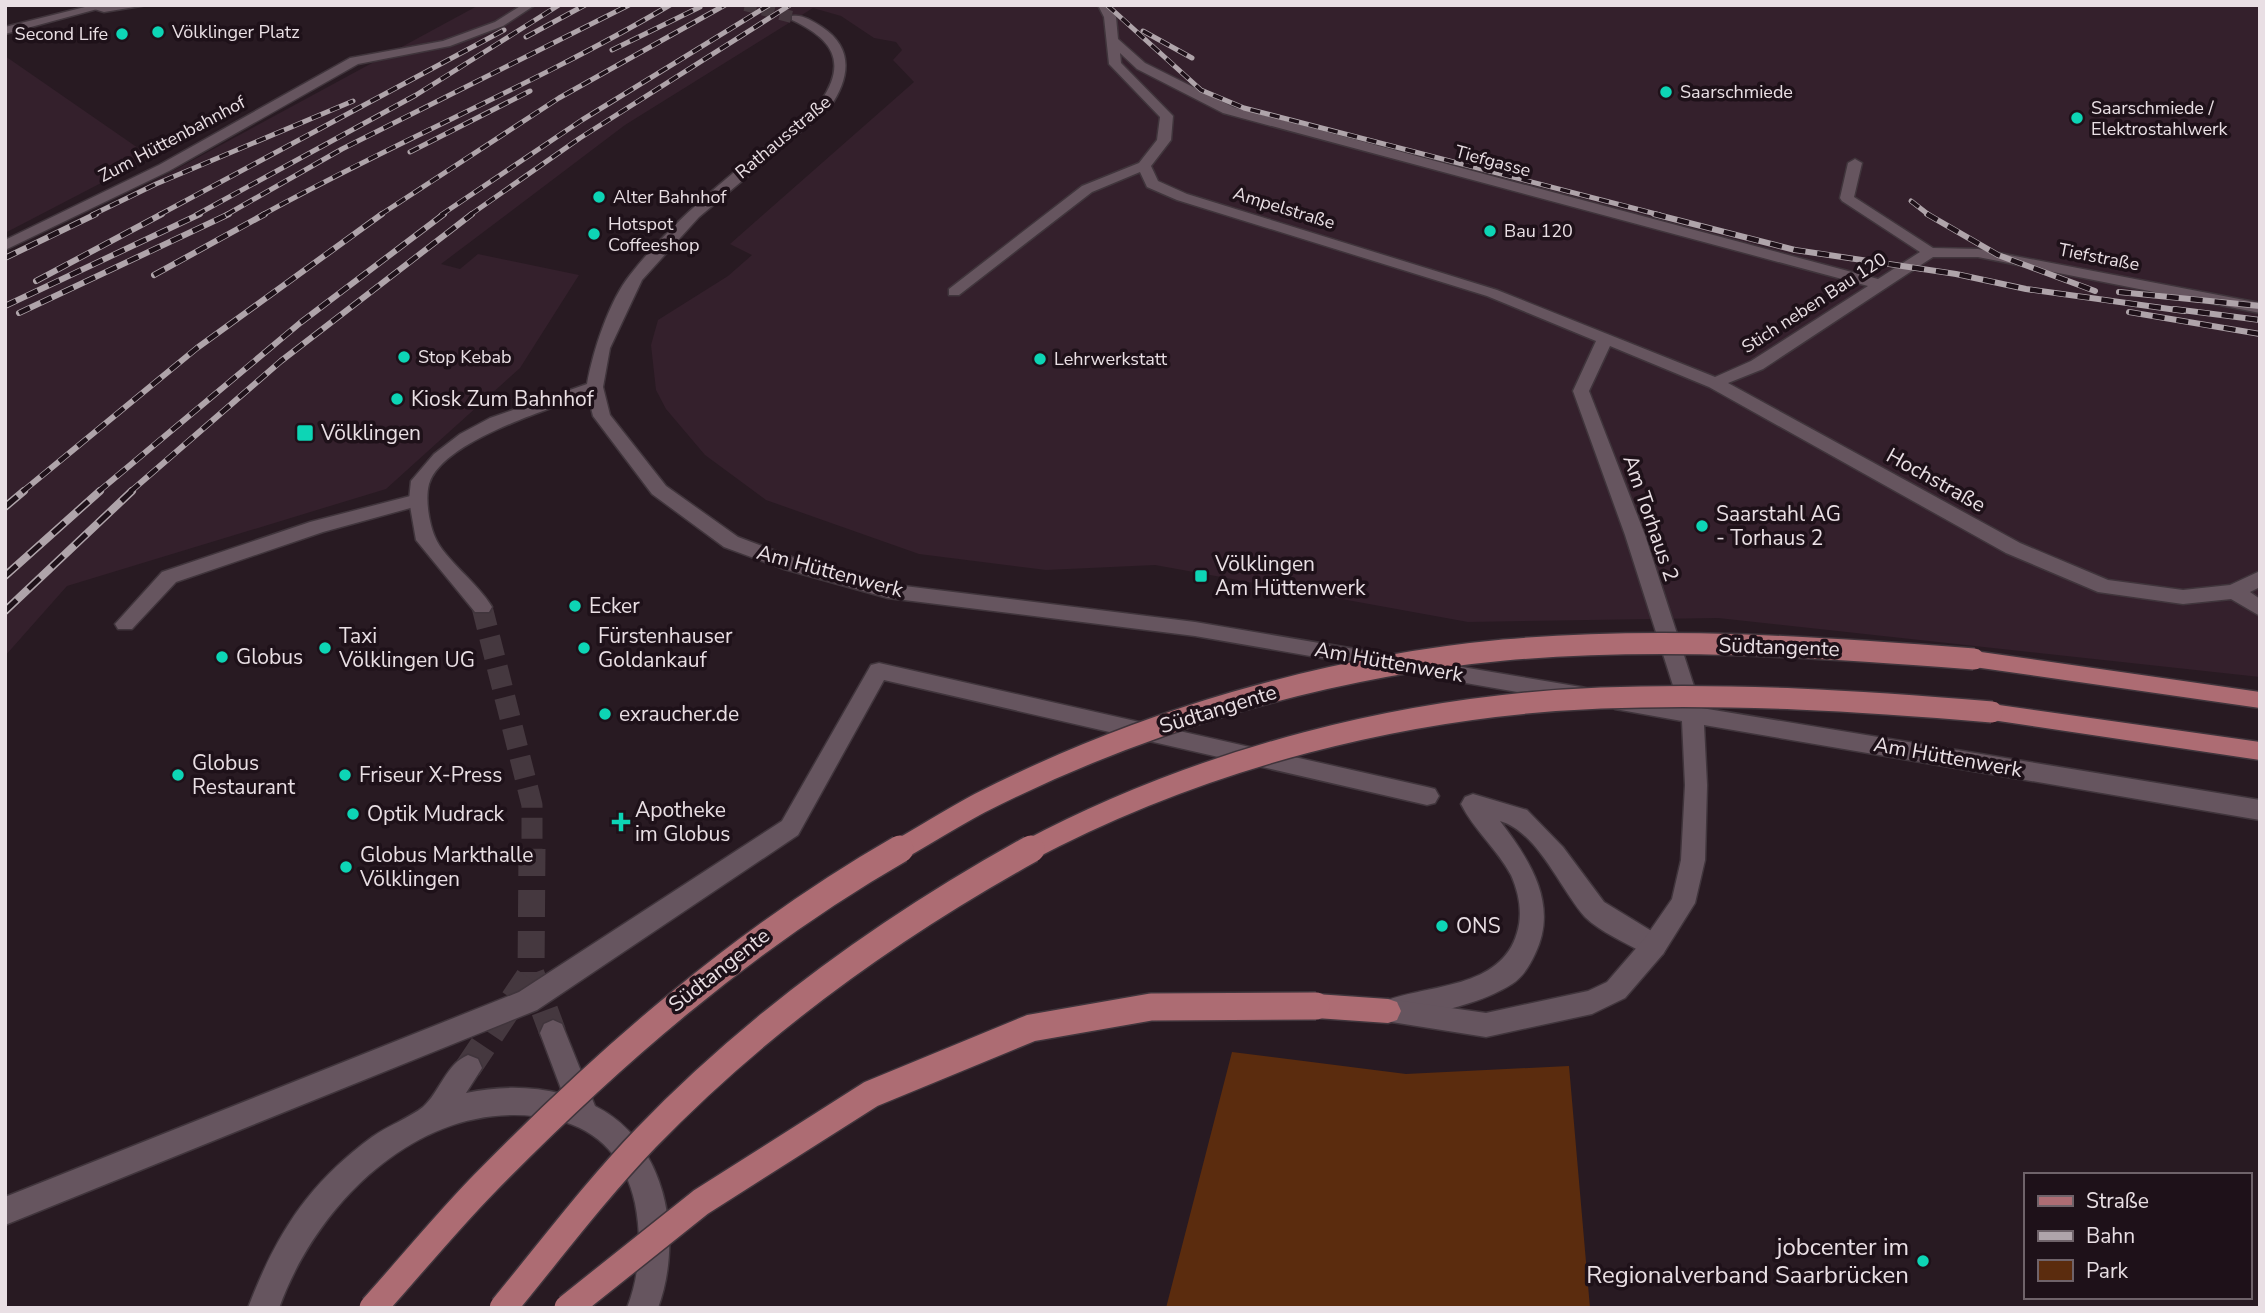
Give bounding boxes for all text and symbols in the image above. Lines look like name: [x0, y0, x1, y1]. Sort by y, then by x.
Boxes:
place label: Völklinger Platz: [171, 20, 300, 44]
place label: Second Life: [15, 22, 108, 46]
marker: Völklinger Platz: [150, 24, 166, 40]
marker: Second Life: [114, 26, 130, 42]
place label: Saarschmiede: [1680, 80, 1793, 104]
marker: Saarschmiede: [1658, 84, 1674, 100]
street label: Zum Hüttenbahnhof: [94, 90, 250, 188]
street label: Rathausstraße: [730, 90, 836, 184]
place label: Saarschmiede / Elektrostahlwerk: [2091, 96, 2229, 141]
marker: Saarschmiede / Elektrostahlwerk: [2069, 110, 2085, 126]
street label: Tiefgasse: [1453, 139, 1533, 183]
street label: Ampelstraße: [1230, 181, 1338, 235]
place label: Alter Bahnhof: [613, 185, 727, 209]
marker: Alter Bahnhof: [591, 189, 607, 205]
place label: Hotspot Coffeeshop: [608, 212, 699, 257]
place label: Bau 120: [1504, 219, 1573, 243]
marker: Bau 120: [1482, 223, 1498, 239]
marker: Hotspot Coffeeshop: [586, 226, 602, 242]
street label: Tiefstraße: [2057, 237, 2141, 277]
street label: Stich neben Bau 120: [1737, 247, 1891, 359]
place label: Stop Kebab: [418, 345, 512, 369]
place label: Lehrwerkstatt: [1054, 347, 1168, 371]
marker: Stop Kebab: [396, 349, 412, 365]
marker: Lehrwerkstatt: [1032, 351, 1048, 367]
place label: Kiosk Zum Bahnhof: [411, 385, 595, 413]
marker: Kiosk Zum Bahnhof: [389, 391, 405, 407]
place label: Völklingen: [320, 419, 421, 447]
marker: Völklingen: [295, 423, 315, 443]
street label: Hochstraße: [1881, 441, 1991, 519]
street label: Am Torhaus 2: [1616, 451, 1686, 585]
place label: Saarstahl AG - Torhaus 2: [1716, 500, 1841, 552]
marker: Saarstahl AG - Torhaus 2: [1694, 518, 1710, 534]
street label: Am Hüttenwerk: [754, 538, 907, 604]
place label: Völklingen Am Hüttenwerk: [1214, 550, 1366, 602]
marker: Völklingen Am Hüttenwerk: [1193, 568, 1209, 584]
place label: Ecker: [589, 592, 640, 620]
marker: Ecker: [567, 598, 583, 614]
place label: Taxi Völklingen UG: [338, 622, 475, 674]
place label: Fürstenhauser Goldankauf: [598, 622, 733, 674]
street label: Südtangente: [1718, 631, 1840, 663]
street label: Am Hüttenwerk: [1312, 635, 1466, 689]
marker: Taxi Völklingen UG: [317, 640, 333, 656]
marker: Fürstenhauser Goldankauf: [576, 640, 592, 656]
place label: Globus: [236, 643, 303, 671]
marker: Globus: [214, 649, 230, 665]
street label: Südtangente: [1156, 678, 1280, 740]
place label: exraucher.de: [619, 700, 739, 728]
marker: exraucher.de: [597, 706, 613, 722]
street label: Am Hüttenwerk: [1871, 730, 2025, 784]
place label: Globus Restaurant: [192, 749, 296, 801]
place label: Friseur X-Press: [359, 761, 502, 789]
marker: Globus Restaurant: [170, 767, 186, 783]
marker: Friseur X-Press: [337, 767, 353, 783]
place label: Apotheke im Globus: [635, 796, 730, 848]
place label: Optik Mudrack: [367, 800, 505, 828]
marker: Optik Mudrack: [345, 806, 361, 822]
marker: Apotheke im Globus: [613, 814, 629, 830]
place label: Globus Markthalle Völklingen: [359, 841, 533, 893]
marker: Globus Markthalle Völklingen: [338, 859, 354, 875]
place label: ONS: [1456, 912, 1501, 940]
marker: ONS: [1434, 918, 1450, 934]
street label: Südtangente: [663, 922, 775, 1018]
legend: [2024, 1173, 2251, 1299]
text: Straße: [2086, 1187, 2149, 1215]
text: Bahn: [2086, 1222, 2135, 1250]
place label: jobcenter im Regionalverband Saarbrücken: [1586, 1231, 1909, 1291]
marker: jobcenter im Regionalverband Saarbrücken: [1915, 1253, 1931, 1269]
text: Park: [2086, 1257, 2128, 1285]

